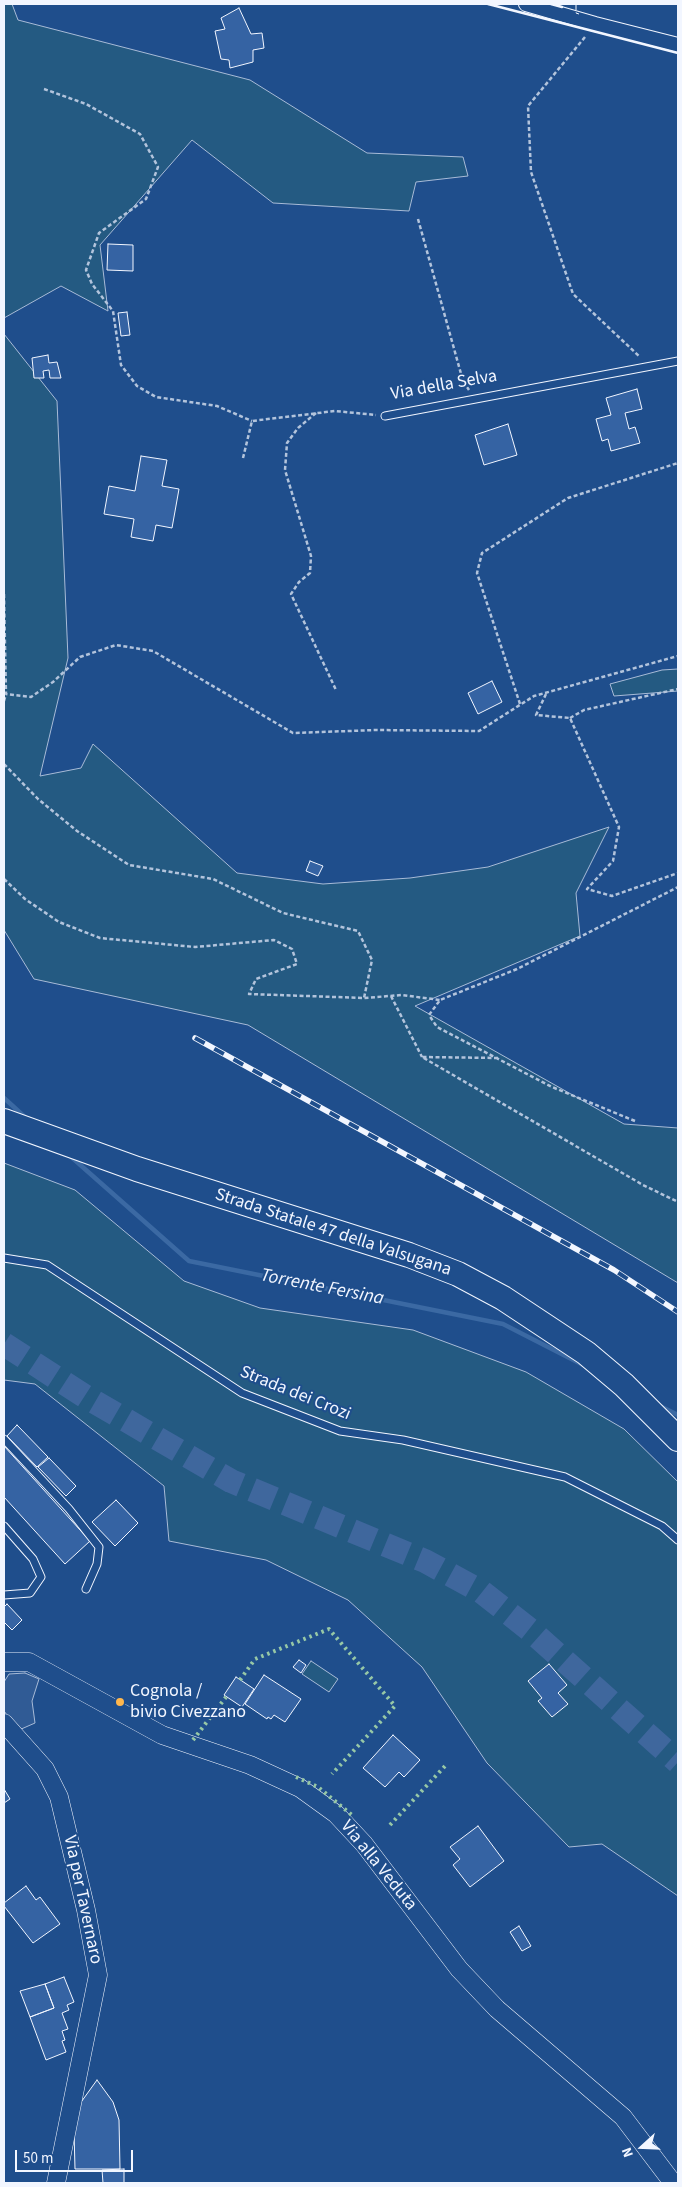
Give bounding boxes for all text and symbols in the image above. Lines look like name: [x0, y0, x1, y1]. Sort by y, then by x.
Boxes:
street label: Via della Selva: [389, 366, 499, 406]
street label: Strada Statale 47 della Valsugana: [212, 1185, 454, 1281]
water label: Torrente Fersina: [258, 1265, 386, 1311]
street label: Strada dei Crozi: [236, 1362, 354, 1426]
place label: Cognola / bivio Civezzano: [130, 1681, 246, 1724]
marker: Cognola / bivio Civezzano: [114, 1696, 126, 1708]
street label: Via alla Veduta: [335, 1817, 421, 1915]
street label: Via per Tavernaro: [58, 1834, 106, 1966]
north arrow: [617, 2122, 667, 2172]
scale bar: [18, 2140, 135, 2172]
text: N: [617, 2144, 639, 2160]
text: 50 m: [23, 2148, 53, 2169]

